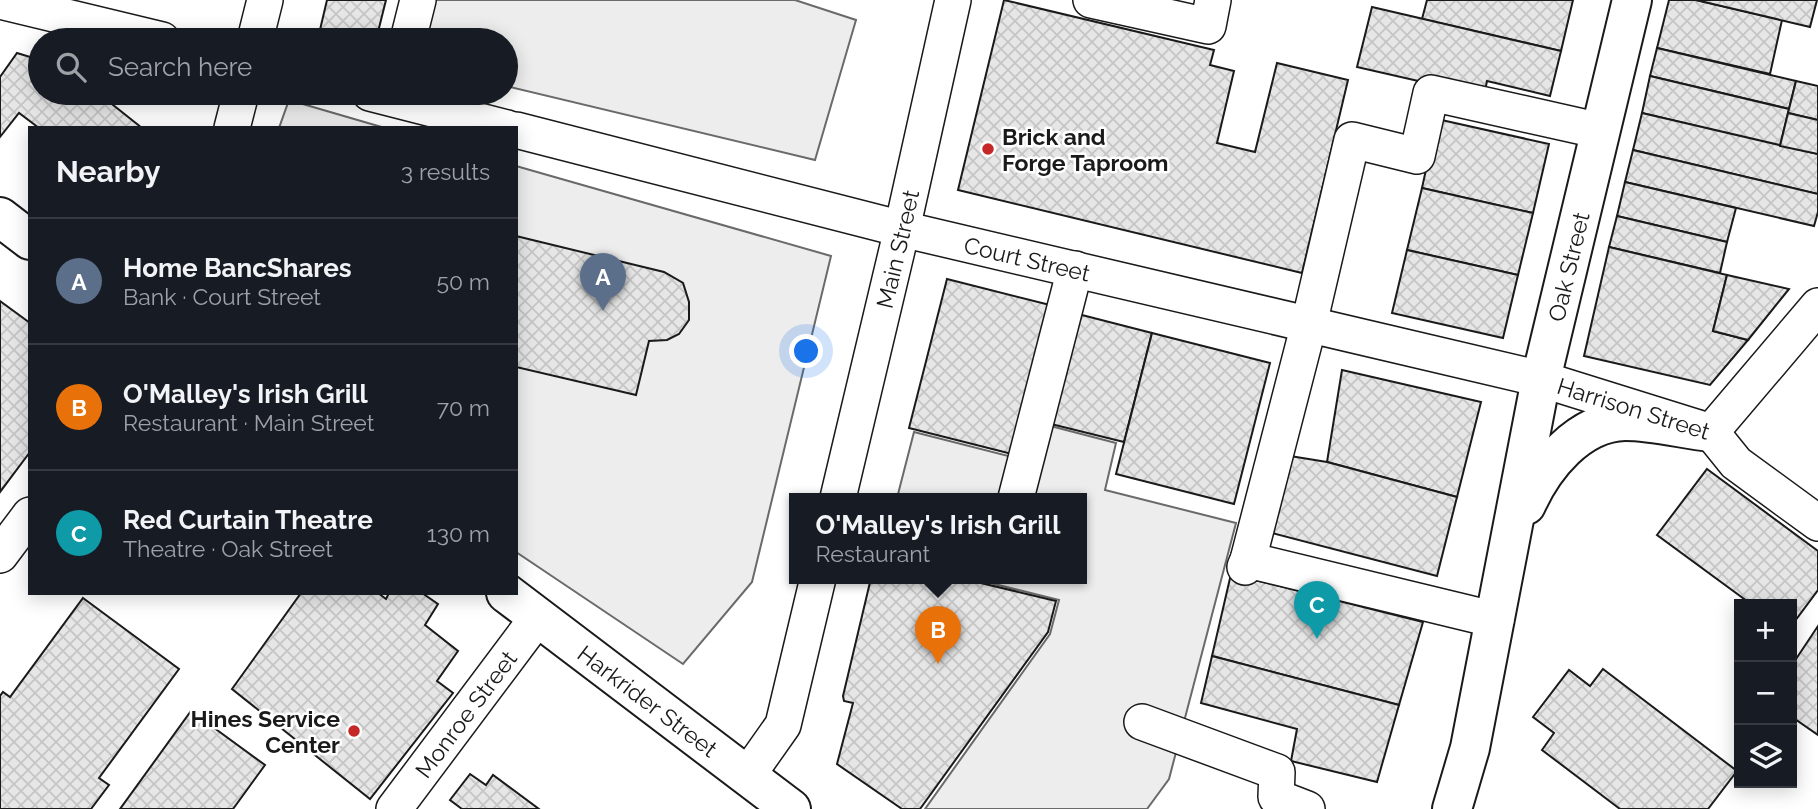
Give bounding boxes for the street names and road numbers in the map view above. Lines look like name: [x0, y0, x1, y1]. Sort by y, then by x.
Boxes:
street label: Main Street: [870, 187, 924, 311]
street label: Oak Street: [1542, 209, 1594, 324]
street label: Court Street: [961, 231, 1093, 286]
street label: Harrison Street: [1554, 371, 1714, 444]
street label: Harkrider Street: [573, 639, 723, 762]
street label: Monroe Street: [409, 645, 522, 783]

